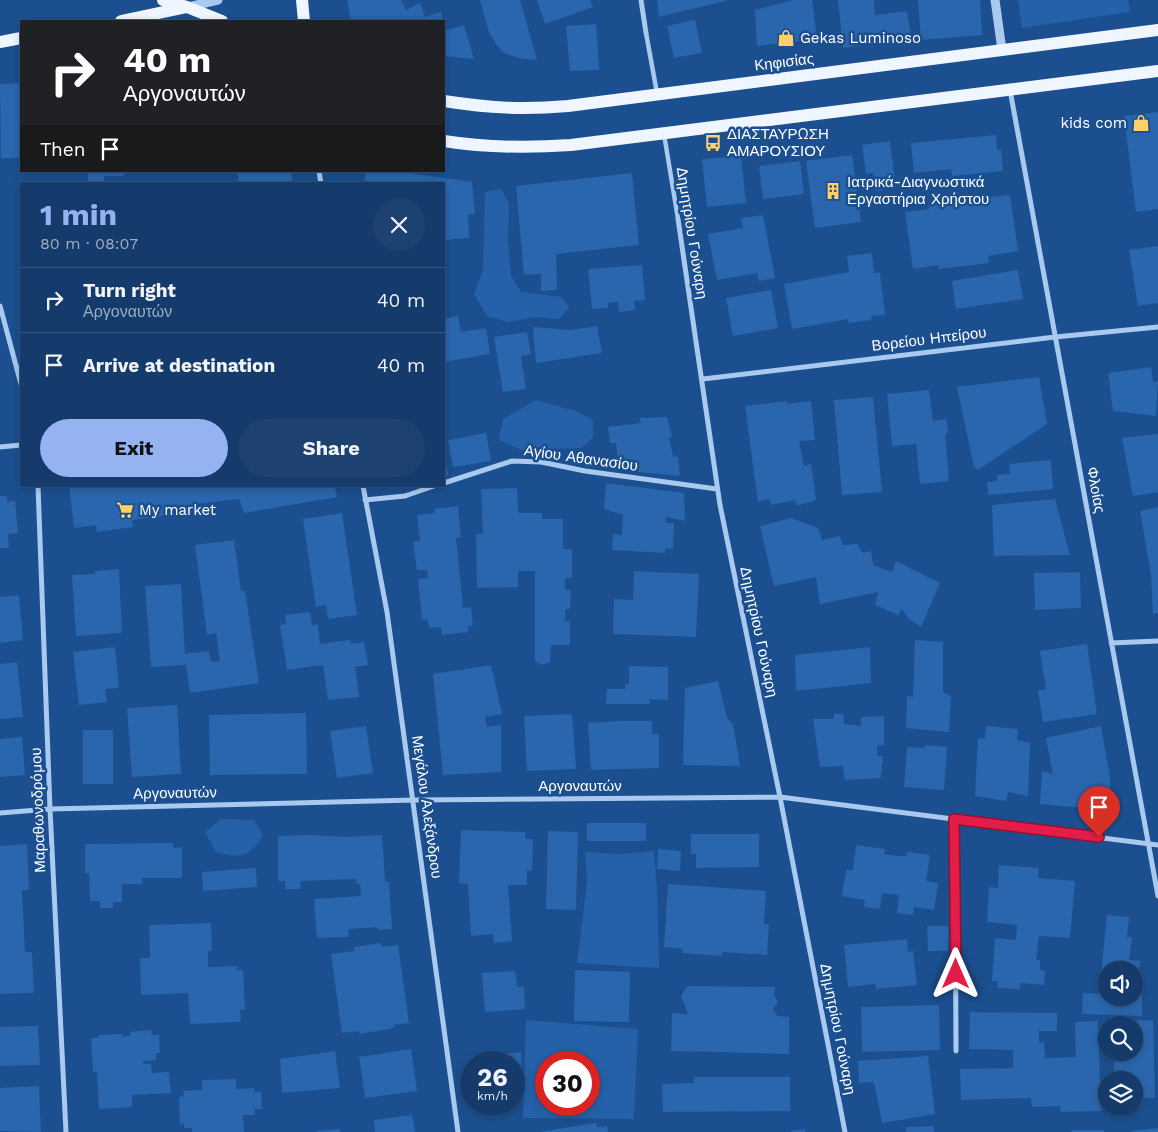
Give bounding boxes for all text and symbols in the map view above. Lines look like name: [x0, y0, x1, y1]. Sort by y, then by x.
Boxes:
shop icon: Gekas Luminoso: [776, 28, 796, 48]
place label: Gekas Luminoso: [800, 29, 921, 47]
text: 40 m: [123, 39, 211, 81]
icon: right: [40, 40, 105, 105]
street label: Κηφισίας: [753, 49, 815, 75]
text: Αργοναυτών: [123, 81, 246, 106]
shop icon: kids com: [1131, 113, 1151, 133]
place label: kids com: [1060, 114, 1127, 132]
place label: ΔΙΑΣΤΑΥΡΩΣΗ ΑΜΑΡΟΥΣΙΟΥ: [727, 125, 829, 160]
bus stop icon: ΔΙΑΣΤΑΥΡΩΣΗ ΑΜΑΡΟΥΣΙΟΥ: [703, 133, 723, 153]
icon: arrive: [96, 135, 124, 163]
text: Then: [40, 138, 86, 161]
street label: Δημητρίου Γούναρη: [673, 166, 711, 300]
place label: Ιατρικά-Διαγνωστικά Εργαστήρια Χρήστου: [847, 173, 989, 208]
building icon: Ιατρικά-Διαγνωστικά Εργαστήρια Χρήστου: [823, 181, 843, 201]
text: 1 min: [40, 197, 117, 232]
button: close: [373, 199, 425, 251]
text: 80 m · 08:07: [40, 234, 138, 253]
text: Turn right: [83, 279, 176, 302]
icon: right: [40, 286, 68, 314]
text: 40 m: [377, 289, 425, 312]
text: Αργοναυτών: [83, 302, 172, 321]
street label: Βορείου Ηπείρου: [871, 323, 987, 355]
icon: arrive: [40, 351, 68, 379]
text: Arrive at destination: [83, 354, 275, 377]
text: 40 m: [377, 354, 425, 377]
button: Exit: [40, 419, 228, 477]
button: Share: [238, 419, 425, 477]
street label: Αγίου Αθανασίου: [523, 441, 639, 475]
street label: Φλοίας: [1083, 465, 1109, 515]
supermarket icon: My market: [115, 500, 135, 520]
place label: My market: [139, 501, 217, 519]
street label: Δημητρίου Γούναρη: [736, 565, 782, 699]
street label: Μεγάλου Αλεξάνδρου: [408, 734, 446, 880]
street label: Μαραθωνοδρόμου: [27, 747, 49, 873]
street label: Αργοναυτών: [538, 777, 622, 795]
street label: Αργοναυτών: [133, 783, 217, 803]
pin: [1078, 786, 1120, 837]
icon: arrive: [1085, 793, 1113, 821]
position arrow: [929, 947, 981, 999]
map controls: [1098, 961, 1143, 1116]
button: sound: [1098, 961, 1143, 1006]
street label: Δημητρίου Γούναρη: [816, 962, 860, 1096]
button: search: [1098, 1016, 1143, 1061]
speed limit sign: 30: [535, 1051, 600, 1116]
text: 26: [477, 1063, 508, 1092]
button: layers: [1098, 1071, 1143, 1116]
text: km/h: [477, 1089, 508, 1103]

